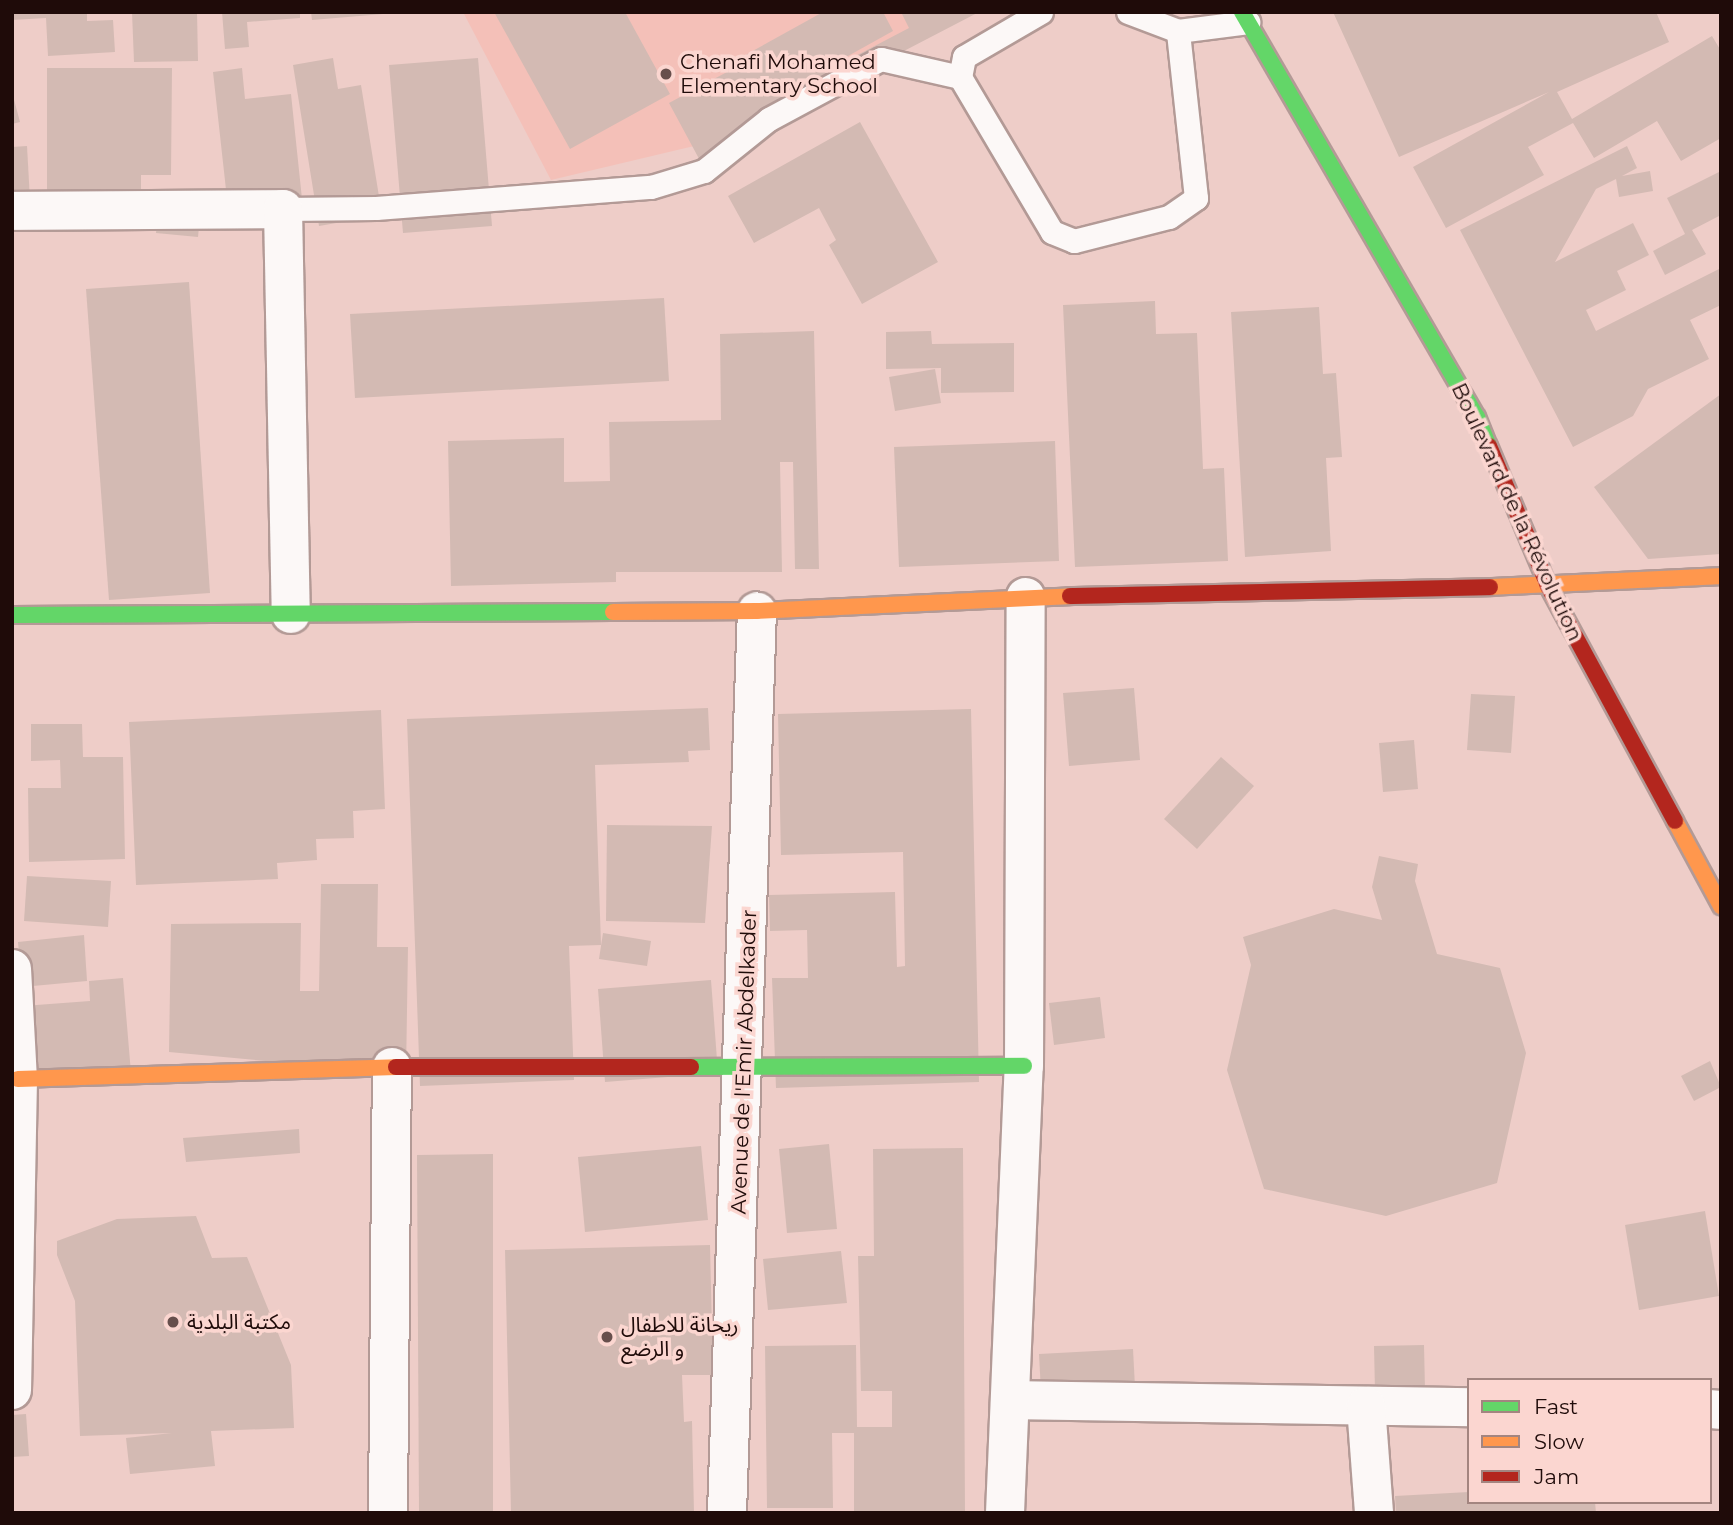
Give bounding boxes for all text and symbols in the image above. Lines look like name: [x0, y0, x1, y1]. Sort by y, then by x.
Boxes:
place label: Chenafi Mohamed Elementary School: [680, 49, 878, 99]
marker: Chenafi Mohamed Elementary School: [658, 66, 674, 82]
street label: Boulevard de la Révolution: [1446, 379, 1588, 645]
street label: Avenue de l'Emir Abdelkader: [726, 909, 762, 1215]
place label: مكتبة البلدية: [187, 1309, 291, 1335]
place label: ريحانة للاطفال و الرضع: [621, 1312, 739, 1362]
marker: مكتبة البلدية: [165, 1314, 181, 1330]
marker: ريحانة للاطفال و الرضع: [599, 1329, 615, 1345]
legend: [1467, 1378, 1712, 1504]
text: Fast: [1534, 1394, 1578, 1419]
text: Slow: [1534, 1429, 1584, 1454]
text: Jam: [1534, 1464, 1579, 1489]

